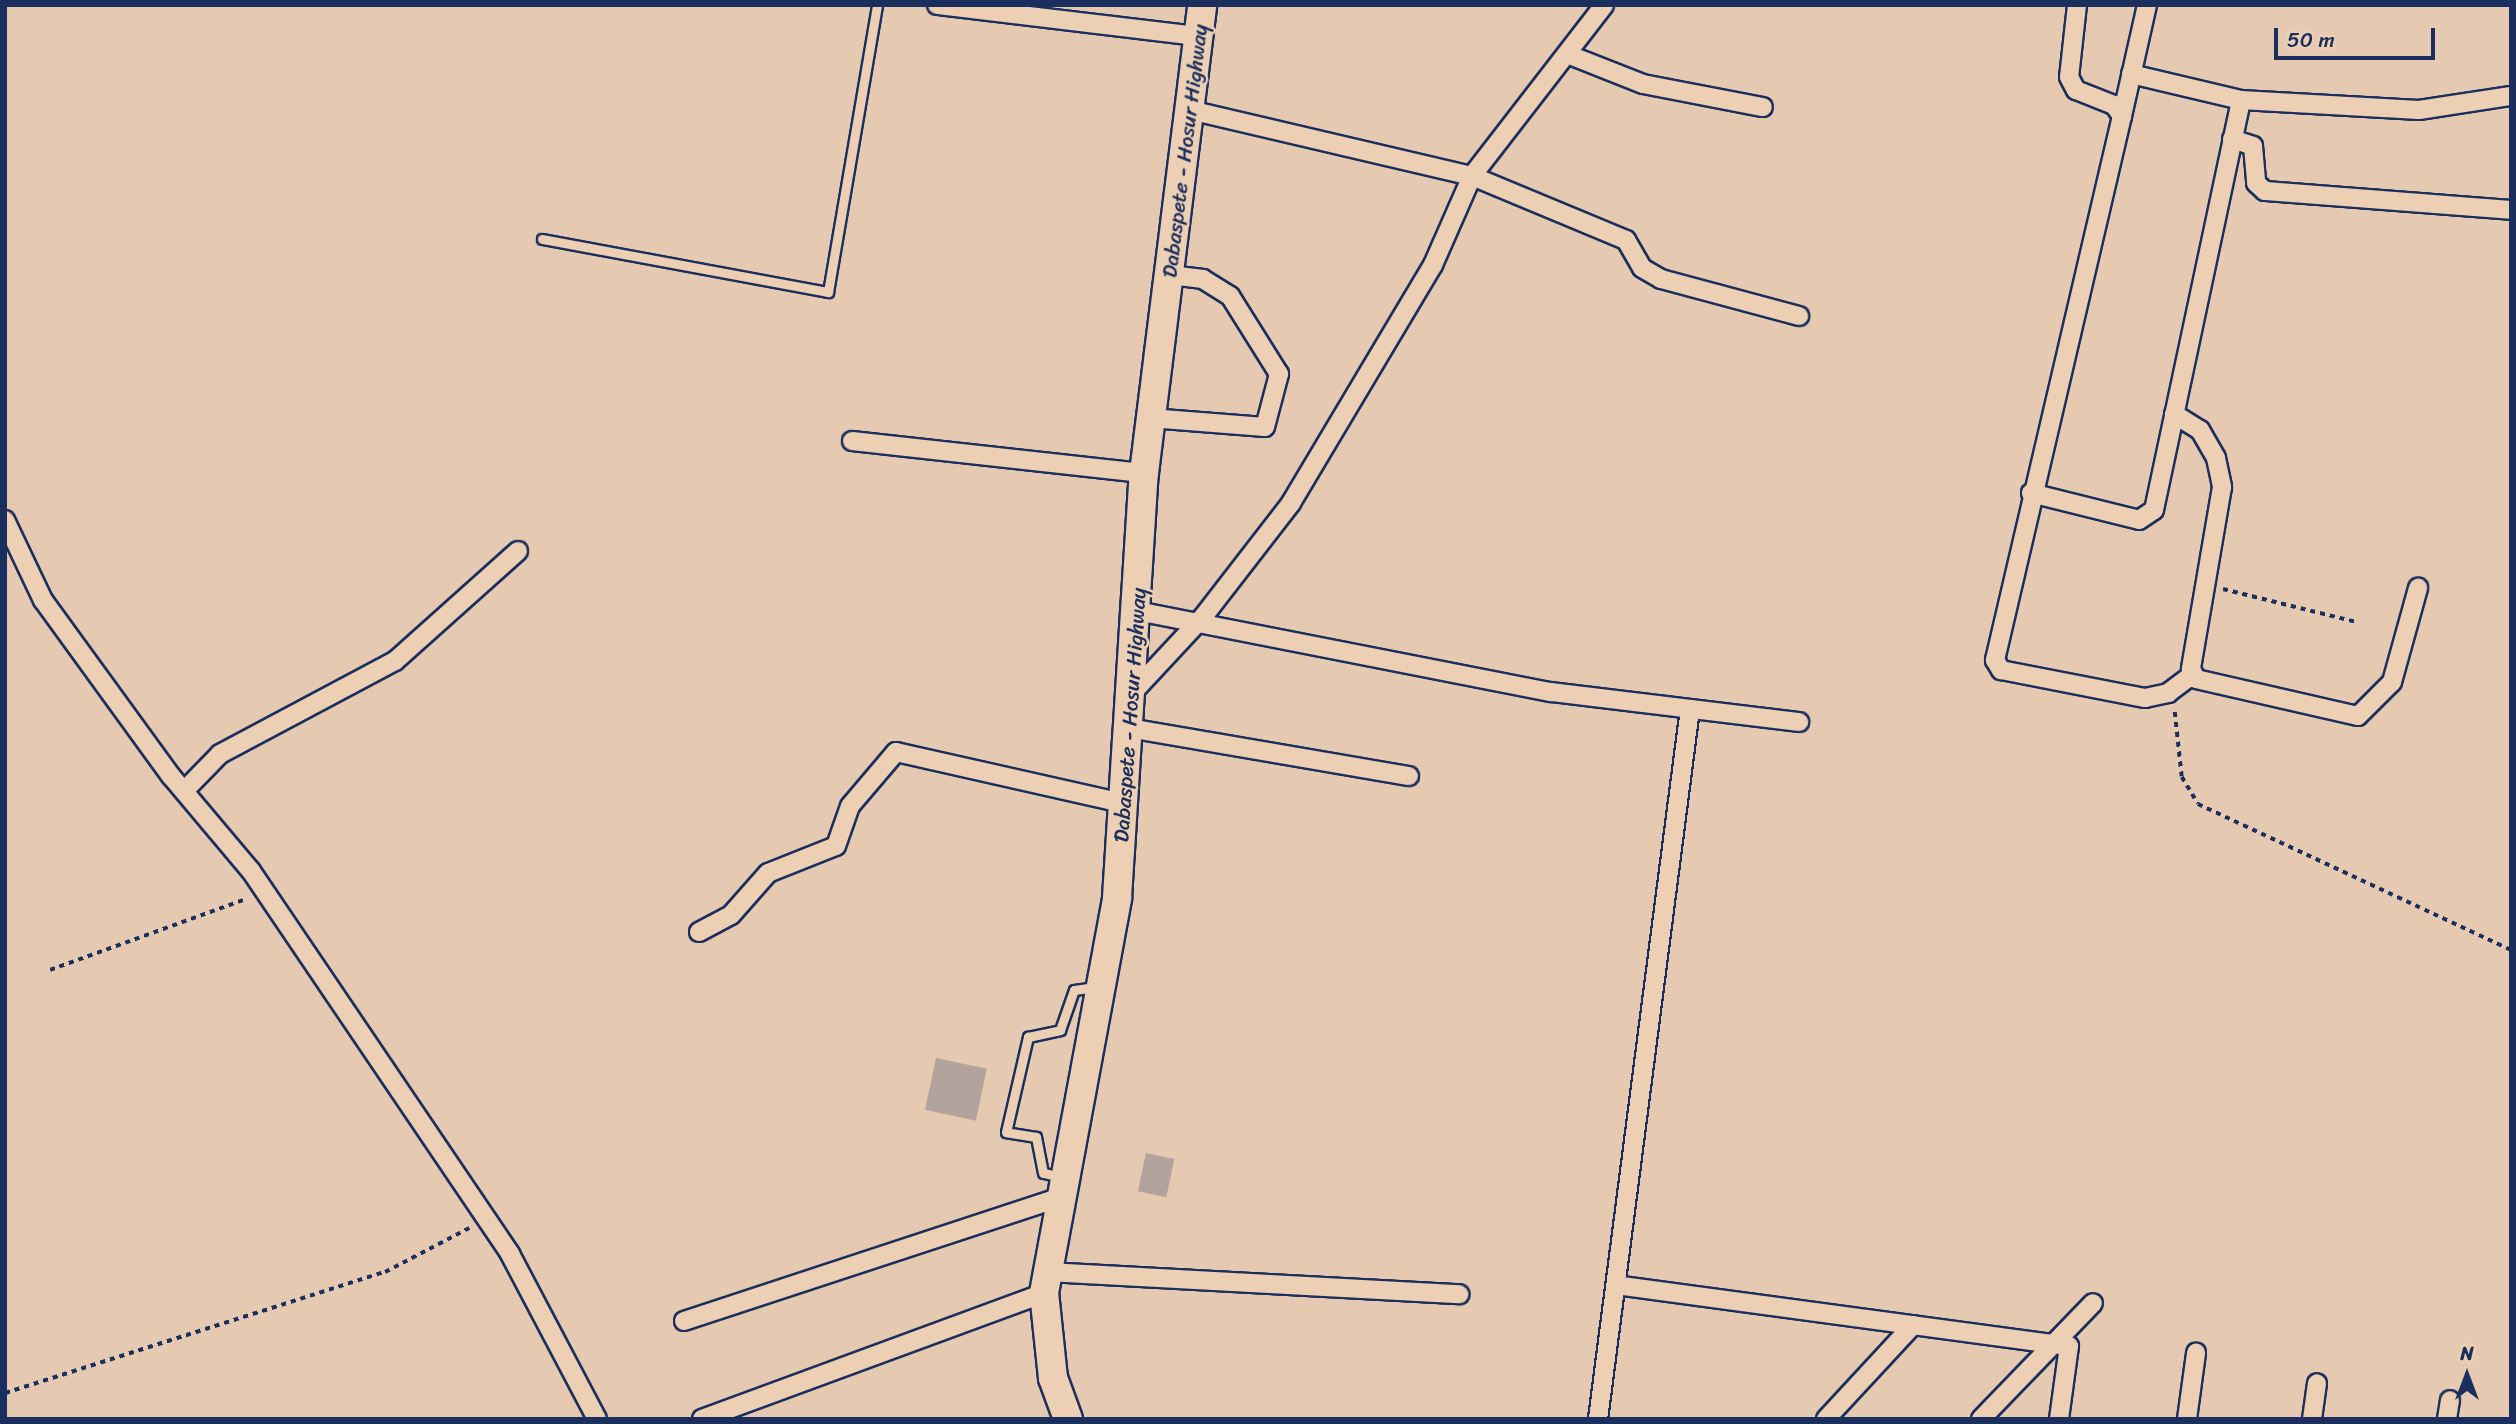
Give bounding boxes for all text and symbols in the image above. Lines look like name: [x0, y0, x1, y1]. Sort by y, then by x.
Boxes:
scale bar: [2278, 14, 2439, 58]
text: 50 m: [2287, 21, 2335, 59]
street label: Dabaspete - Hosur Highway: [1157, 23, 1213, 279]
street label: Dabaspete - Hosur Highway: [1109, 587, 1151, 843]
text: N: [2460, 1337, 2474, 1370]
north arrow: [2432, 1340, 2502, 1410]

